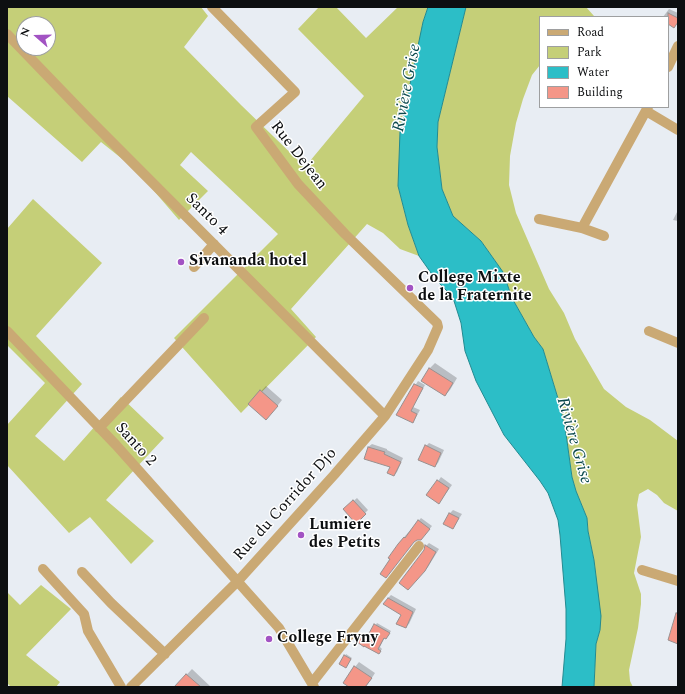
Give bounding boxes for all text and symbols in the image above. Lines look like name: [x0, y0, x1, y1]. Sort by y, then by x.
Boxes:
north arrow: [16, 16, 56, 56]
legend: [539, 16, 669, 108]
text: Road: [577, 23, 604, 42]
text: N: [16, 25, 35, 39]
water label: Rivière Grise: [389, 42, 427, 134]
text: Park: [577, 43, 602, 62]
text: Water: [577, 63, 609, 82]
text: Building: [577, 83, 623, 102]
street label: Rue Dejean: [265, 118, 331, 194]
street label: Santo 4: [181, 190, 231, 240]
place label: Sivananda hotel: [189, 252, 307, 272]
marker: Sivananda hotel: [176, 257, 186, 267]
place label: College Mixte de la Fraternite: [418, 269, 532, 307]
marker: College Mixte de la Fraternite: [405, 283, 415, 293]
water label: Rivière Grise: [551, 395, 595, 487]
street label: Santo 2: [110, 419, 160, 471]
street label: Rue du Corridor Djo: [230, 445, 342, 565]
place label: Lumiere des Petits: [309, 516, 381, 554]
marker: Lumiere des Petits: [296, 530, 306, 540]
place label: College Fryny: [277, 629, 378, 649]
marker: College Fryny: [264, 634, 274, 644]

